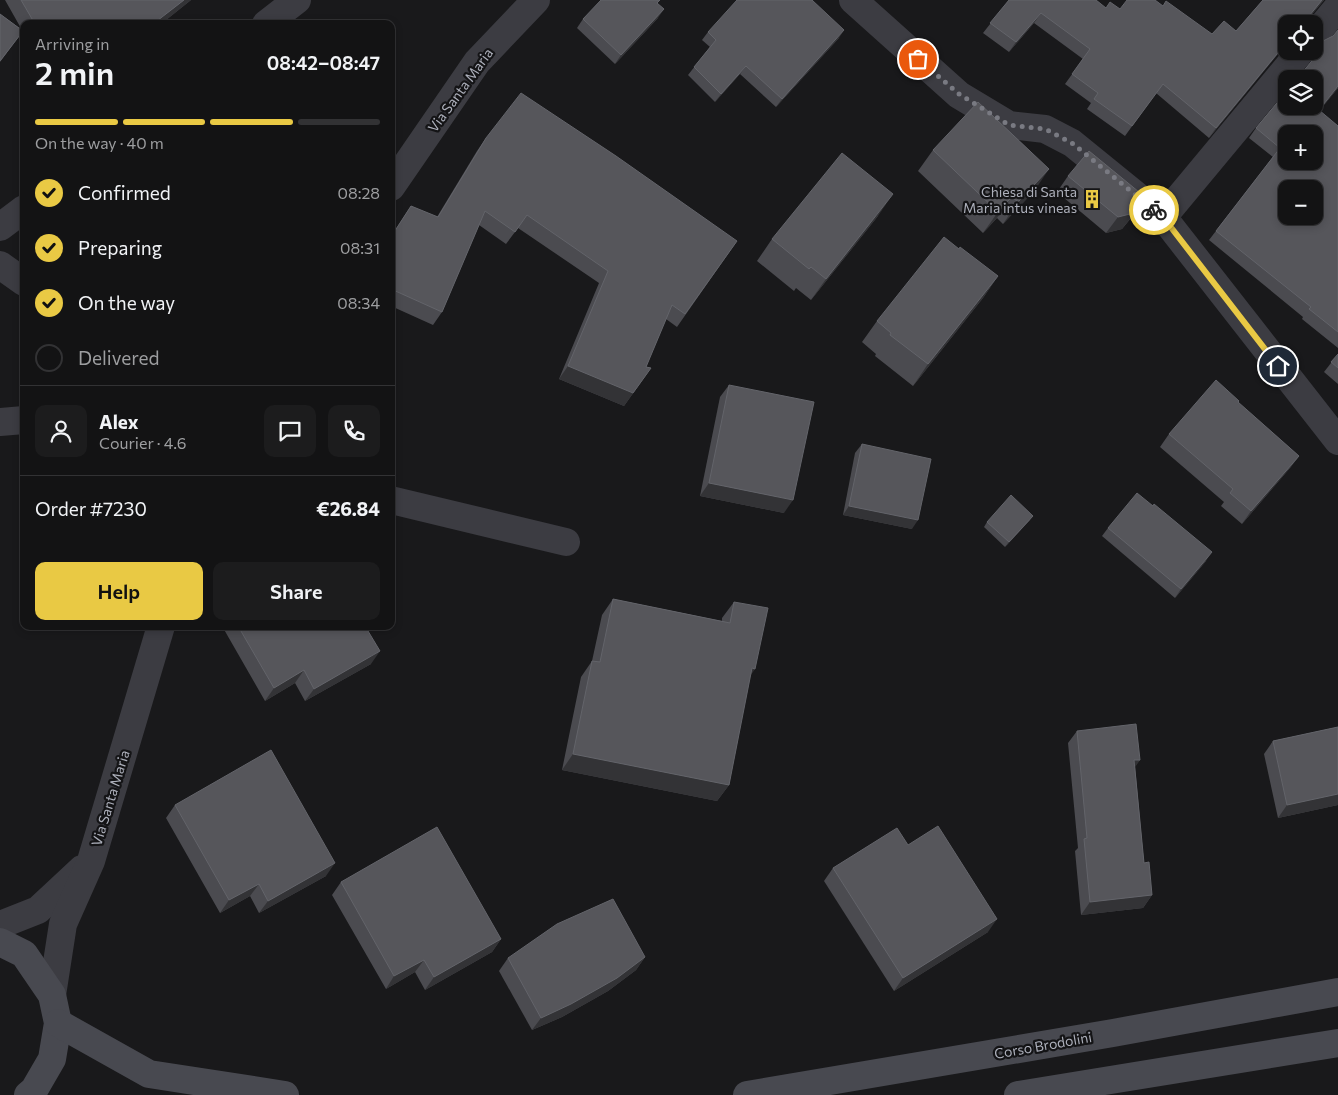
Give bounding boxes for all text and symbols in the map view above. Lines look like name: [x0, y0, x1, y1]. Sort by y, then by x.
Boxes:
map controls: [1278, 15, 1323, 225]
button: locate: [1278, 15, 1323, 60]
text: Arriving in: [35, 34, 109, 53]
pin: [897, 38, 939, 80]
street label: Via Santa Maria: [424, 45, 496, 135]
icon: bag: [904, 45, 932, 73]
text: 08:42–08:47: [267, 51, 380, 74]
text: 2 min: [35, 52, 114, 92]
button: layers: [1278, 70, 1323, 115]
button: +: [1278, 125, 1323, 170]
text: On the way · 40 m: [35, 133, 164, 152]
icon: check: [35, 179, 63, 207]
button: −: [1278, 180, 1323, 225]
text: Confirmed: [78, 181, 171, 204]
text: 08:28: [338, 183, 380, 202]
place label: Chiesa di Santa Maria intus vineas: [963, 183, 1077, 216]
courier: [1129, 185, 1179, 235]
building icon: Chiesa di Santa Maria intus vineas: [1081, 188, 1103, 210]
icon: bike: [1140, 196, 1168, 224]
icon: check: [35, 234, 63, 262]
text: Preparing: [78, 236, 162, 259]
text: 08:31: [340, 238, 380, 257]
icon: check: [35, 289, 63, 317]
text: On the way: [78, 291, 175, 314]
text: 08:34: [337, 293, 380, 312]
pin: [1257, 345, 1299, 387]
text: Delivered: [78, 346, 159, 369]
icon: home: [1264, 352, 1292, 380]
button: person: [35, 405, 87, 457]
button: chat: [264, 405, 316, 457]
button: phone: [328, 405, 380, 457]
text: Alex: [99, 410, 139, 433]
text: Courier · 4.6: [99, 433, 186, 452]
text: Order #7230: [35, 497, 147, 520]
text: €26.84: [316, 497, 380, 520]
button: Help: [35, 562, 203, 620]
button: Share: [213, 562, 380, 620]
street label: Via Santa Maria: [87, 748, 133, 848]
street label: Corso Brodolini: [993, 1028, 1093, 1062]

